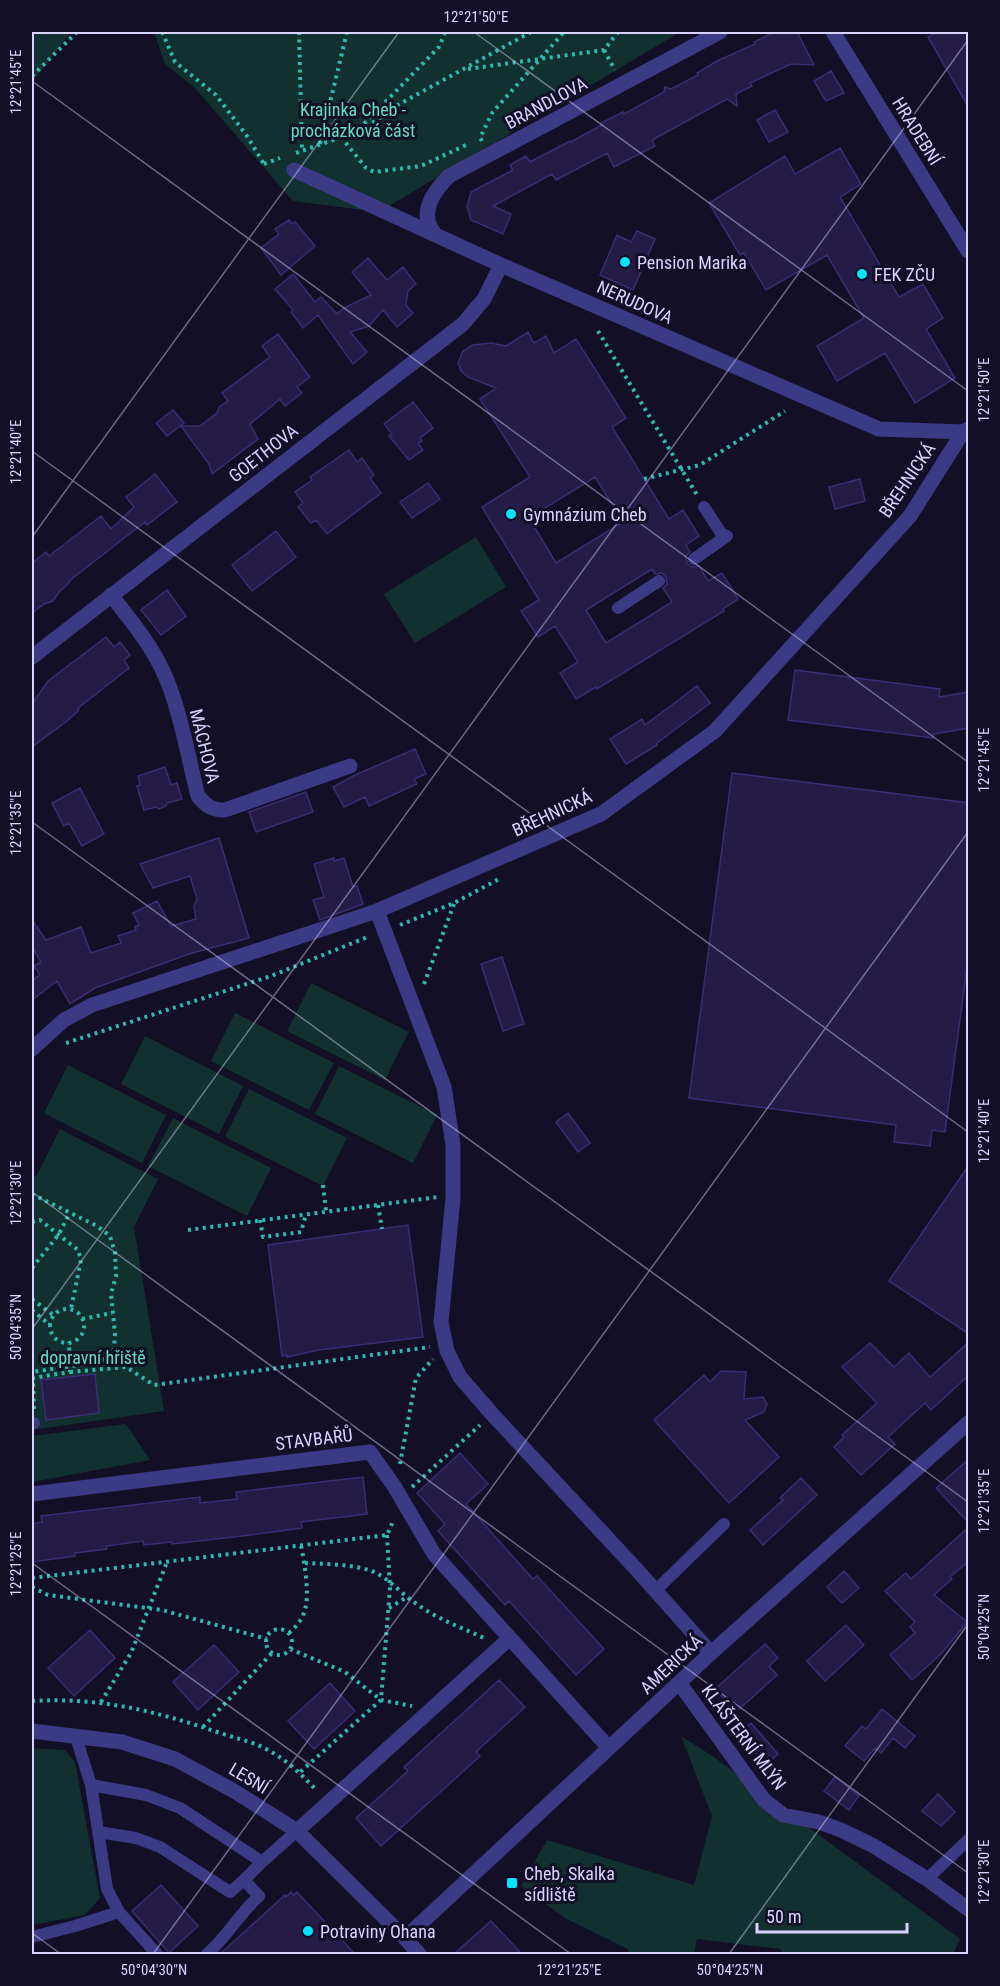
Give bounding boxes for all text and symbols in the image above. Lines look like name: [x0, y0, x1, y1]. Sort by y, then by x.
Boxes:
text: 12°21'50"E: [444, 8, 508, 26]
text: 12°21'45"E: [7, 50, 25, 114]
street label: BRANDLOVA: [502, 72, 591, 133]
street label: HRADEBNÍ: [888, 93, 947, 170]
park label: Krajinka Cheb - procházková část: [291, 99, 415, 141]
place label: Pension Marika: [637, 252, 747, 273]
marker: Pension Marika: [618, 255, 632, 269]
place label: FEK ZČU: [874, 264, 935, 285]
marker: FEK ZČU: [855, 267, 869, 281]
street label: NERUDOVA: [594, 276, 677, 328]
text: 12°21'50"E: [975, 358, 993, 422]
street label: GOETHOVA: [224, 419, 302, 486]
text: 12°21'40"E: [7, 420, 25, 484]
street label: BŘEHNICKÁ: [874, 438, 940, 521]
place label: Gymnázium Cheb: [523, 504, 647, 525]
marker: Gymnázium Cheb: [504, 507, 518, 521]
street label: MÁCHOVA: [186, 707, 225, 786]
text: 12°21'45"E: [975, 728, 993, 792]
street label: BŘEHNICKÁ: [509, 785, 596, 841]
text: 12°21'35"E: [7, 791, 25, 855]
text: 12°21'40"E: [975, 1099, 993, 1163]
text: 12°21'30"E: [7, 1161, 25, 1225]
text: 50°04'35"N: [7, 1294, 25, 1360]
park label: dopravní hřiště: [40, 1347, 146, 1368]
street label: STAVBAŘŮ: [274, 1423, 354, 1454]
text: 12°21'35"E: [975, 1469, 993, 1533]
text: 12°21'25"E: [7, 1532, 25, 1596]
text: 50°04'25"N: [975, 1594, 993, 1660]
street label: AMERICKÁ: [636, 1630, 707, 1698]
street label: KLÁŠTERNÍ MLÝN: [698, 1680, 790, 1794]
street label: LESNÍ: [225, 1758, 274, 1799]
text: 12°21'30"E: [975, 1840, 993, 1904]
place label: Cheb, Skalka sídliště: [524, 1863, 615, 1905]
marker: Cheb, Skalka sídliště: [505, 1876, 519, 1890]
scale bar: [757, 1896, 907, 1934]
text: 50 m: [766, 1906, 801, 1927]
place label: Potraviny Ohana: [320, 1921, 436, 1942]
marker: Potraviny Ohana: [301, 1924, 315, 1938]
text: 50°04'30"N: [121, 1961, 187, 1979]
text: 12°21'25"E: [537, 1961, 601, 1979]
text: 50°04'25"N: [697, 1961, 763, 1979]

